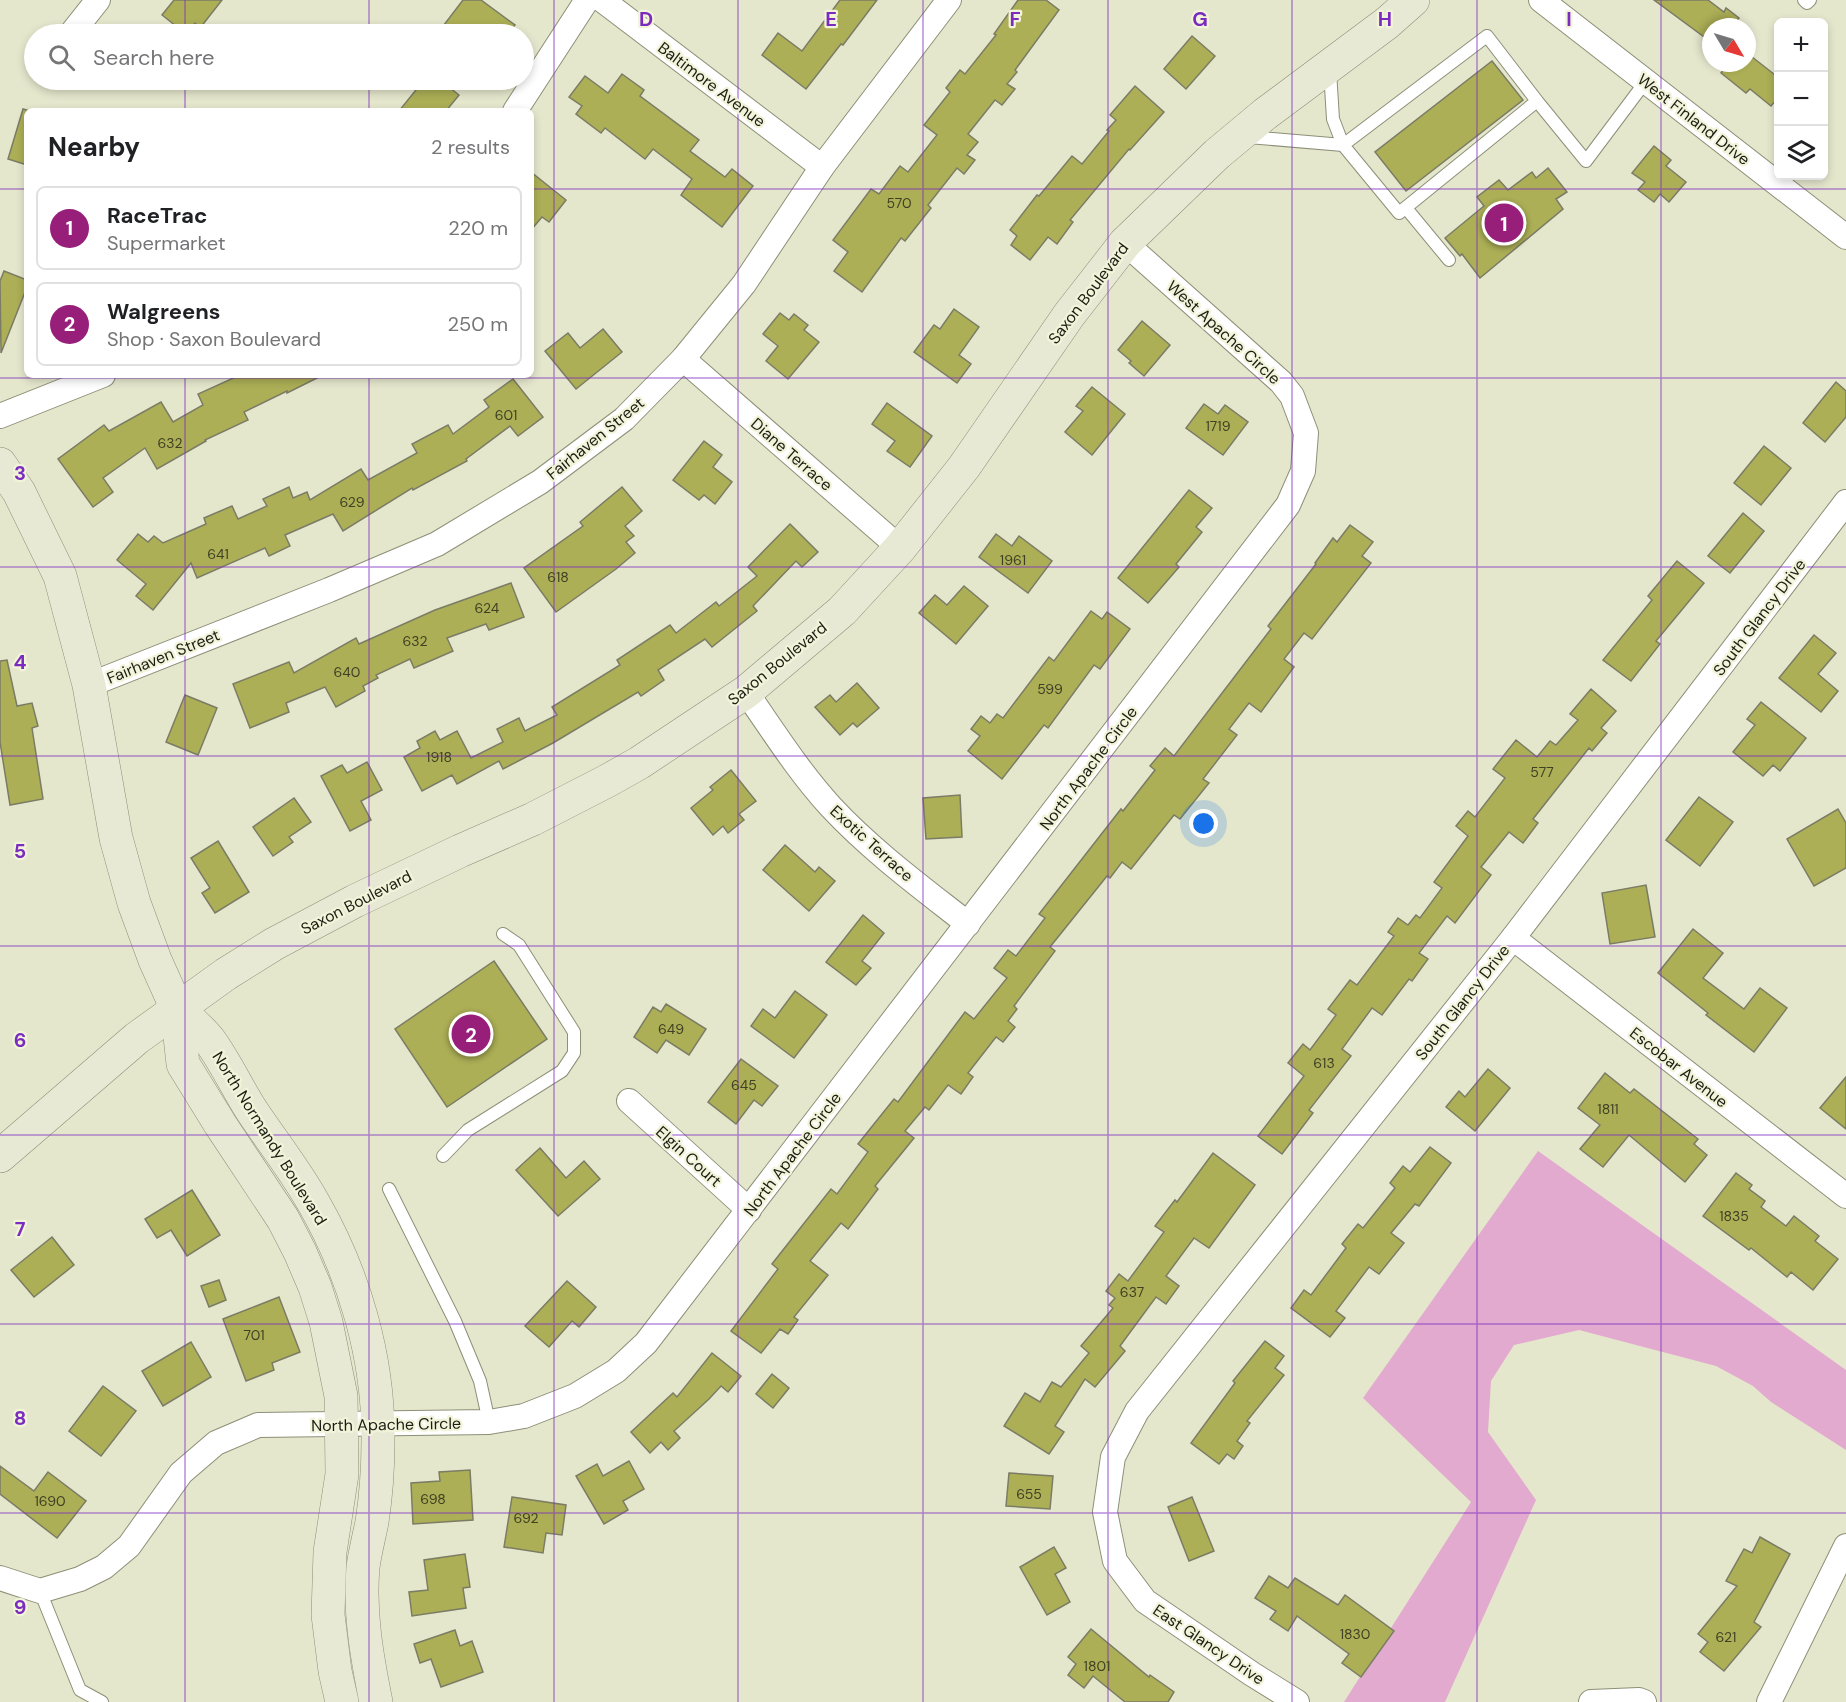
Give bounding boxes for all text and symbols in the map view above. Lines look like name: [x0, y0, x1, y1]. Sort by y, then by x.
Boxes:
text: D: [639, 6, 653, 32]
text: E: [825, 6, 837, 32]
text: F: [1009, 6, 1021, 32]
text: G: [1192, 6, 1208, 32]
text: H: [1378, 6, 1392, 32]
text: I: [1566, 6, 1572, 32]
north arrow: [1702, 18, 1756, 72]
map controls: [1774, 18, 1828, 180]
button: +: [1774, 18, 1828, 72]
search box: [24, 24, 534, 90]
street label: Baltimore Avenue: [654, 37, 770, 132]
icon: search: [45, 41, 78, 74]
text: Search here: [93, 43, 214, 72]
street label: West Finland Drive: [1633, 69, 1754, 170]
button: −: [1774, 72, 1828, 126]
button: layers: [1774, 126, 1828, 180]
text: Nearby: [48, 130, 140, 164]
text: 2 results: [431, 134, 510, 160]
house number: 570: [886, 194, 912, 212]
pin: 1: [1484, 200, 1524, 246]
text: RaceTrac: [107, 201, 207, 230]
text: 1: [66, 215, 73, 241]
text: 220 m: [448, 215, 508, 241]
text: Supermarket: [107, 230, 226, 256]
street label: Saxon Boulevard: [1043, 238, 1133, 348]
street label: West Apache Circle: [1162, 276, 1285, 389]
text: Walgreens: [107, 297, 221, 326]
text: 2: [64, 311, 75, 337]
text: 250 m: [447, 311, 508, 337]
text: Shop · Saxon Boulevard: [107, 326, 321, 352]
street label: Fairhaven Street: [542, 392, 649, 484]
house number: 601: [495, 406, 517, 424]
street label: Diane Terrace: [746, 413, 837, 496]
house number: 1719: [1205, 417, 1231, 435]
house number: 632: [157, 434, 183, 452]
text: 3: [14, 460, 26, 486]
house number: 629: [339, 493, 365, 511]
house number: 641: [207, 545, 229, 563]
house number: 1961: [1000, 551, 1026, 569]
street label: South Glancy Drive: [1708, 554, 1810, 680]
house number: 618: [547, 568, 569, 586]
house number: 624: [475, 599, 500, 617]
street label: Saxon Boulevard: [723, 617, 831, 710]
street label: Fairhaven Street: [104, 624, 223, 689]
house number: 632: [402, 632, 428, 650]
text: 4: [14, 649, 27, 675]
house number: 640: [334, 663, 360, 681]
house number: 599: [1037, 680, 1063, 698]
street label: North Apache Circle: [1035, 702, 1142, 835]
house number: 1918: [426, 748, 452, 766]
house number: 577: [1530, 763, 1554, 781]
street label: Exotic Terrace: [826, 801, 918, 886]
your location: [1189, 809, 1218, 838]
text: 5: [14, 838, 26, 864]
street label: Saxon Boulevard: [297, 865, 415, 939]
street label: South Glancy Drive: [1411, 940, 1514, 1065]
pin: 2: [452, 1012, 490, 1056]
house number: 649: [658, 1020, 684, 1038]
street label: Escobar Avenue: [1625, 1022, 1732, 1112]
text: 6: [14, 1027, 26, 1053]
street label: North Normandy Boulevard: [207, 1047, 332, 1229]
house number: 613: [1313, 1054, 1335, 1072]
house number: 645: [731, 1076, 757, 1094]
street label: North Apache Circle: [739, 1088, 846, 1221]
house number: 1811: [1597, 1100, 1619, 1118]
street label: Elgin Court: [651, 1121, 726, 1191]
house number: 1835: [1719, 1207, 1749, 1225]
text: 7: [15, 1216, 26, 1242]
house number: 637: [1120, 1283, 1144, 1301]
house number: 701: [243, 1326, 265, 1344]
text: 8: [14, 1405, 26, 1431]
street label: North Apache Circle: [311, 1413, 461, 1436]
house number: 655: [1016, 1485, 1042, 1503]
house number: 698: [420, 1490, 446, 1508]
house number: 1690: [34, 1492, 66, 1510]
house number: 692: [513, 1509, 539, 1527]
text: 9: [14, 1594, 26, 1620]
street label: East Glancy Drive: [1149, 1599, 1268, 1689]
house number: 1830: [1340, 1625, 1370, 1643]
house number: 621: [1716, 1628, 1736, 1646]
house number: 1801: [1084, 1657, 1110, 1675]

